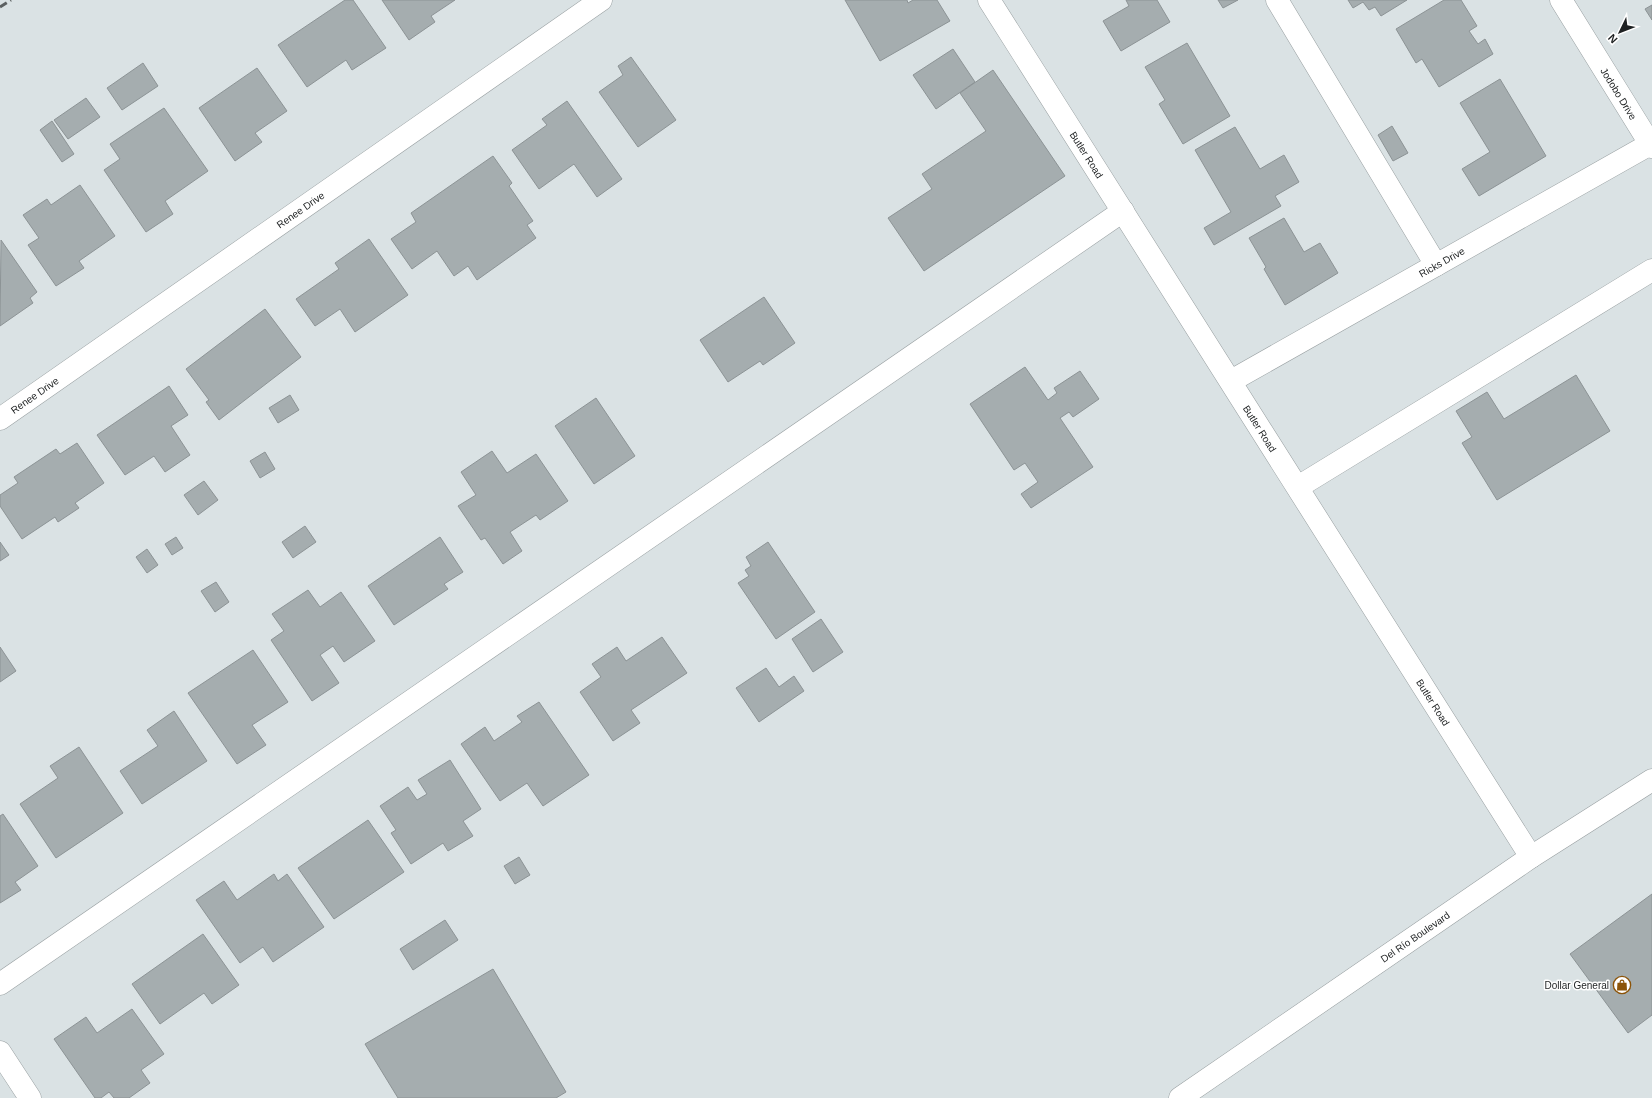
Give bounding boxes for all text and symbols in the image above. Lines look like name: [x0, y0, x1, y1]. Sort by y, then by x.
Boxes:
north arrow: [1600, 12, 1640, 52]
text: N: [1606, 32, 1620, 46]
street label: Jodobo Drive: [1598, 66, 1639, 122]
street label: Butler Road: [1068, 130, 1105, 180]
street label: Renee Drive: [275, 189, 327, 231]
street label: Ricks Drive: [1417, 245, 1467, 280]
street label: Renee Drive: [9, 375, 61, 416]
street label: Butler Road: [1241, 403, 1278, 454]
street label: Butler Road: [1414, 677, 1452, 728]
street label: Del Río Boulevard: [1379, 910, 1452, 965]
shop icon: Dollar General: [1612, 975, 1632, 995]
place label: Dollar General: [1545, 980, 1609, 991]

